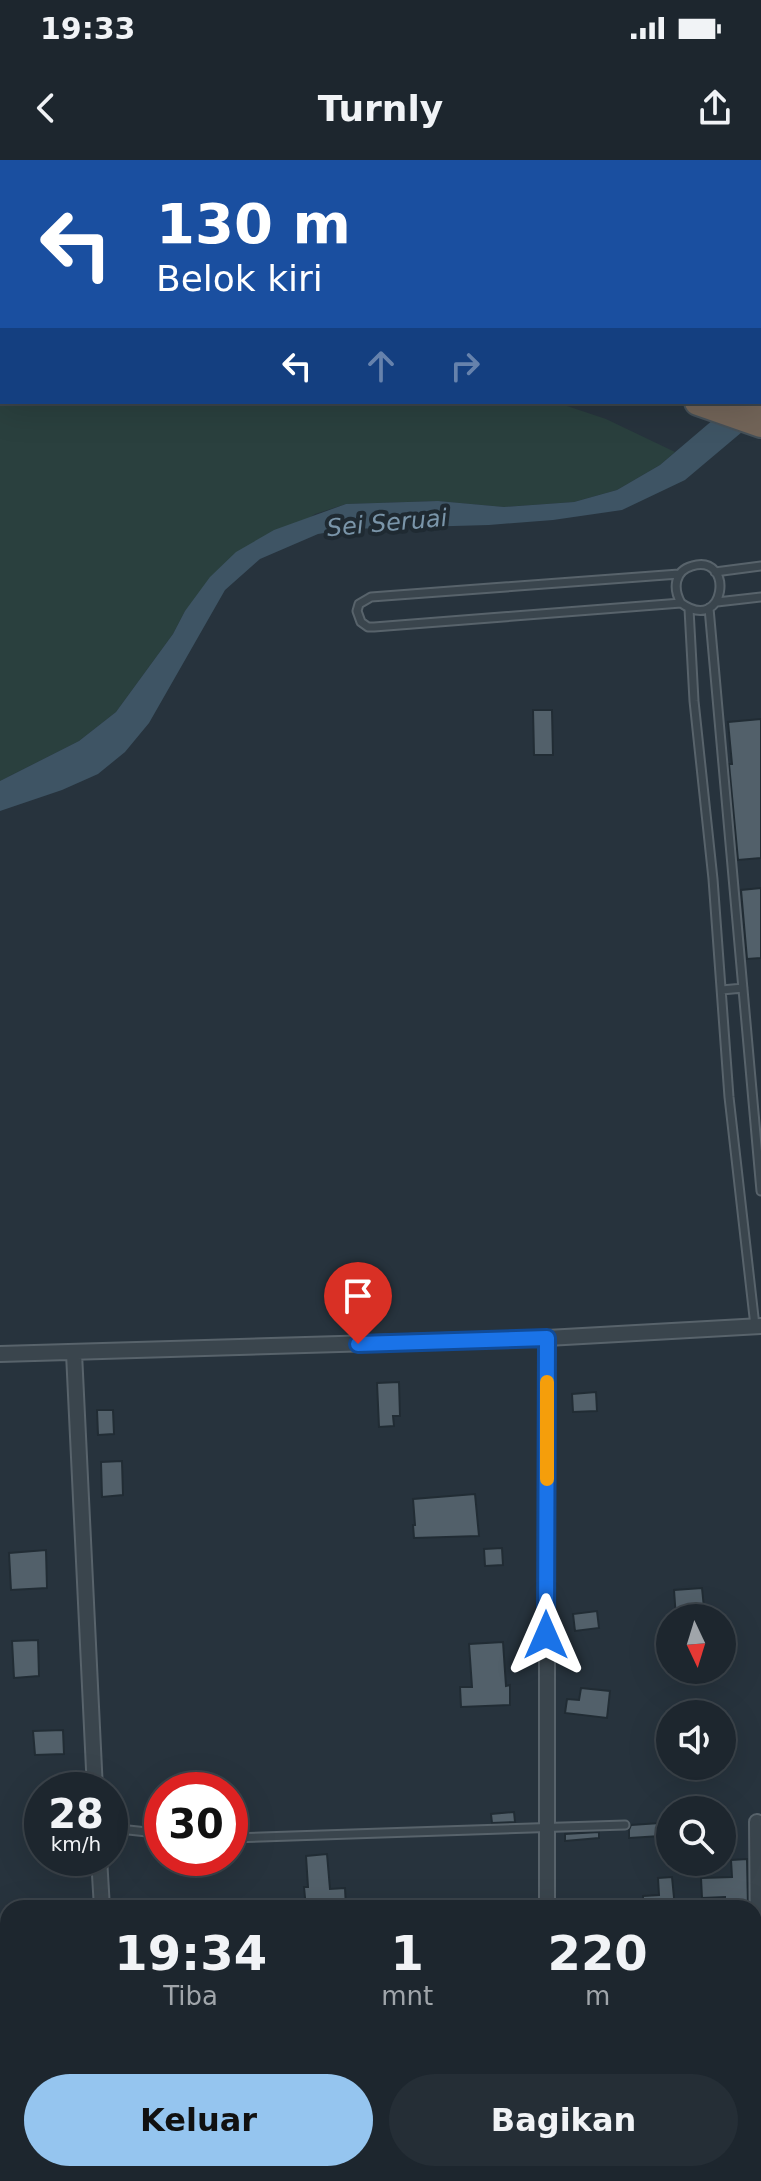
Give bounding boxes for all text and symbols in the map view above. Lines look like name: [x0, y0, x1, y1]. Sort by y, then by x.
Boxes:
text: 19:33: [40, 11, 136, 46]
icon: back: [24, 86, 68, 130]
icon: share: [693, 86, 737, 130]
text: Turnly: [318, 88, 443, 129]
text: 130 m: [156, 191, 351, 256]
icon: left: [24, 192, 128, 296]
text: Belok kiri: [156, 258, 323, 299]
icon: left: [275, 344, 319, 388]
icon: ahead: [359, 344, 403, 388]
icon: right: [443, 344, 487, 388]
water label: Sei Seruai: [326, 504, 449, 542]
pin: [324, 1262, 392, 1344]
icon: arrive: [336, 1274, 380, 1318]
position arrow: [504, 1593, 588, 1677]
north arrow: [656, 1604, 736, 1684]
map controls: [656, 1604, 736, 1876]
button: sound: [656, 1700, 736, 1780]
speed limit sign: 30: [144, 1772, 248, 1876]
text: 28: [48, 1791, 104, 1837]
button: search: [656, 1796, 736, 1876]
text: km/h: [51, 1832, 101, 1856]
text: 19:34: [114, 1925, 267, 1981]
text: 1: [391, 1925, 424, 1981]
text: 220: [548, 1925, 648, 1981]
text: Tiba: [163, 1981, 218, 2011]
text: mnt: [381, 1981, 433, 2011]
text: m: [585, 1981, 610, 2011]
button: Keluar: [24, 2074, 373, 2166]
button: Bagikan: [389, 2074, 738, 2166]

